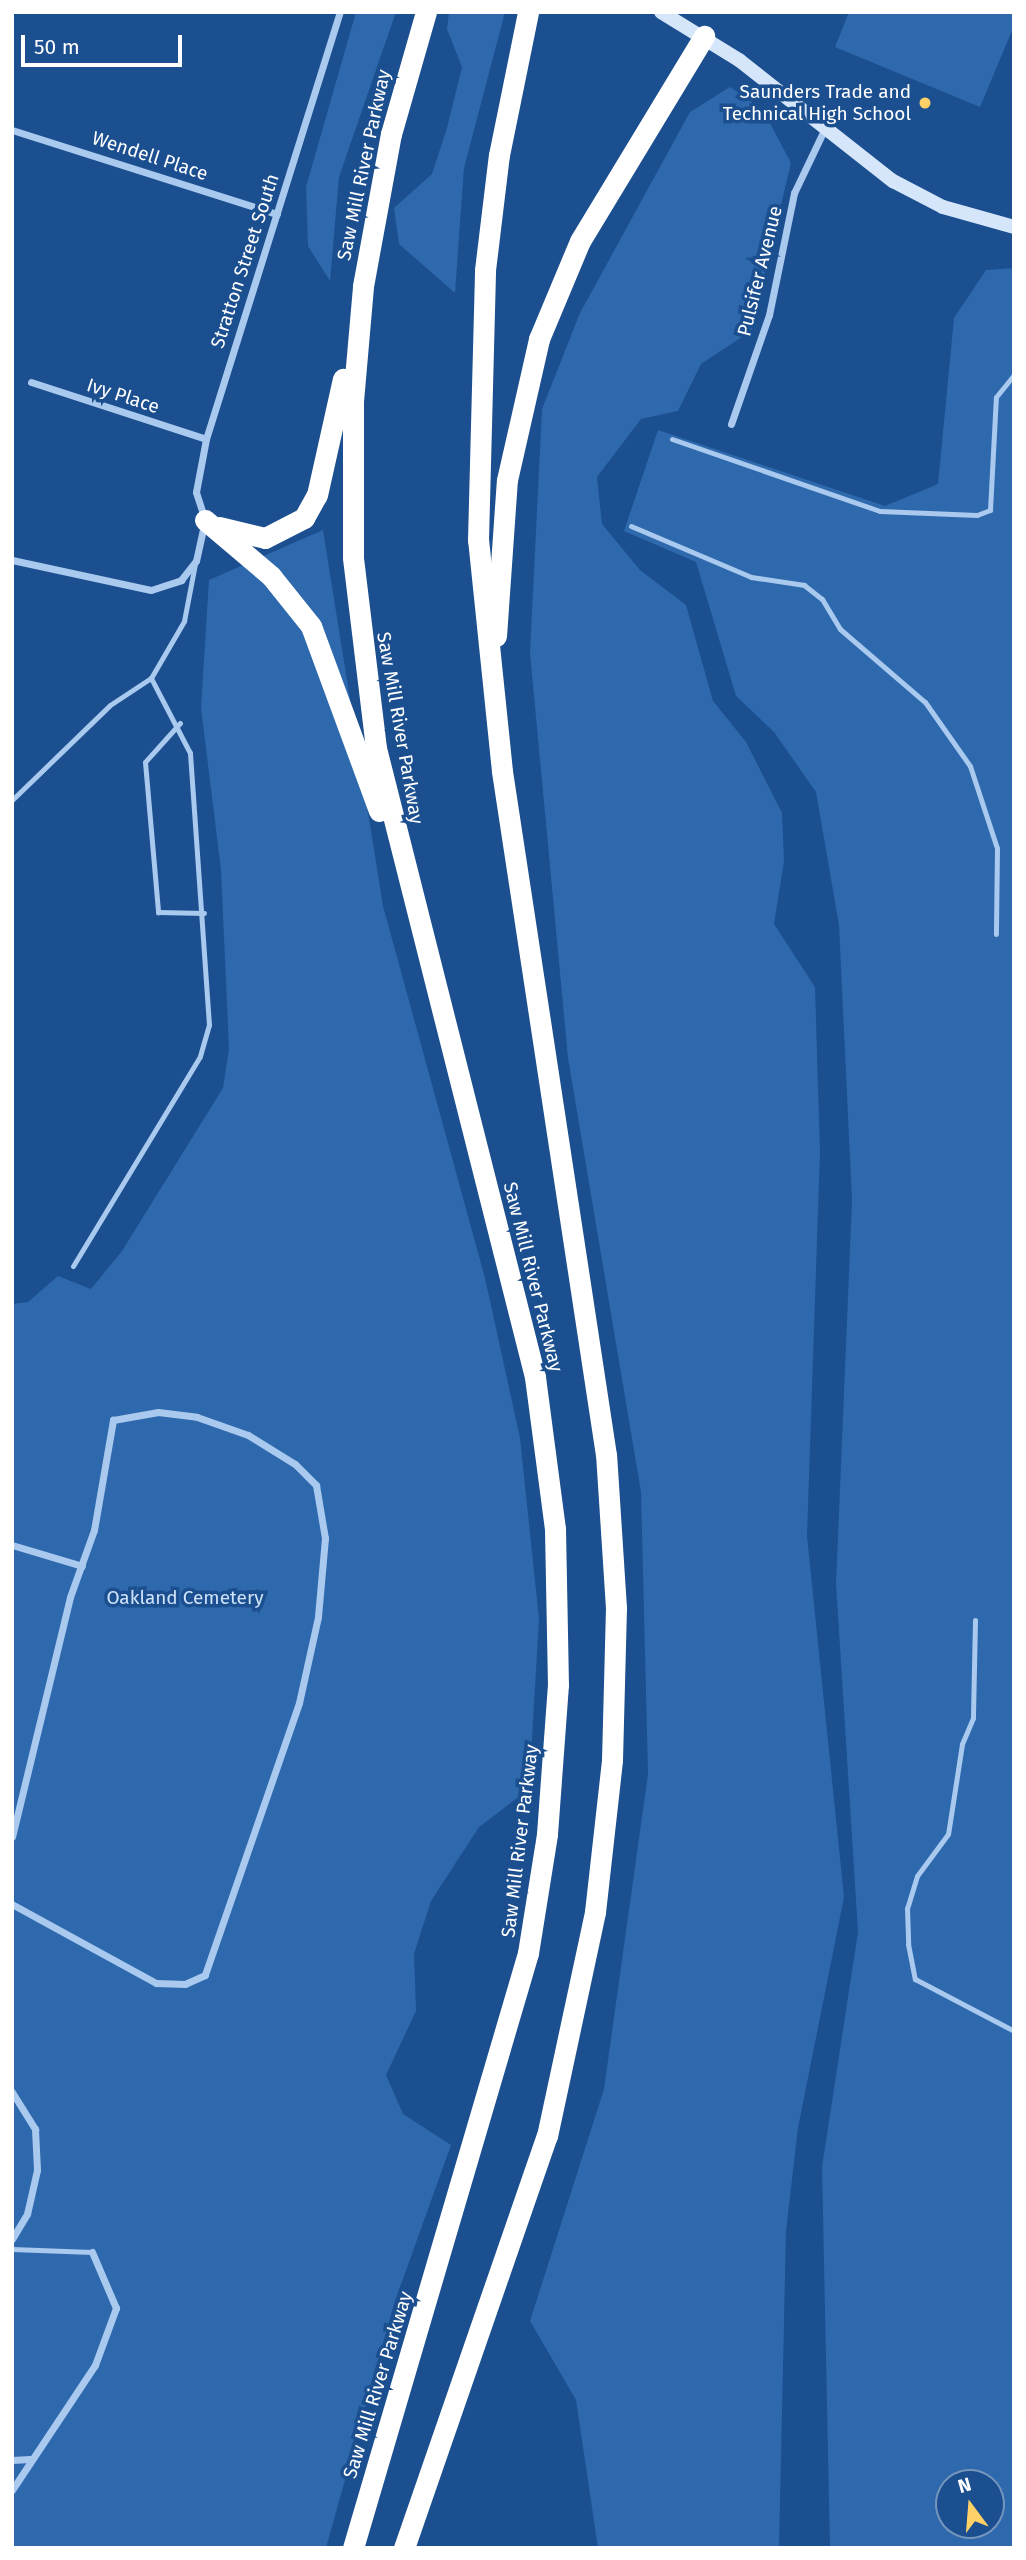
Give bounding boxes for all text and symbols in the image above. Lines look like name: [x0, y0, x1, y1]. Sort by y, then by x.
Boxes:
scale bar: [24, 21, 186, 65]
text: 50 m: [34, 34, 80, 60]
street label: Saw Mill River Parkway: [333, 67, 395, 263]
place label: Saunders Trade and Technical High School: [723, 81, 911, 125]
marker: Saunders Trade and Technical High School: [917, 95, 933, 111]
street label: Wendell Place: [89, 127, 211, 185]
street label: Stratton Street South: [206, 171, 284, 351]
street label: Pulsifer Avenue: [733, 204, 787, 338]
street label: Ivy Place: [84, 374, 162, 418]
street label: Saw Mill River Parkway: [372, 630, 428, 826]
street label: Saw Mill River Parkway: [498, 1180, 568, 1374]
park label: Oakland Cemetery: [106, 1587, 264, 1609]
street label: Saw Mill River Parkway: [497, 1743, 543, 1939]
street label: Saw Mill River Parkway: [339, 2289, 417, 2481]
north arrow: [935, 2469, 1005, 2539]
text: N: [955, 2472, 974, 2498]

